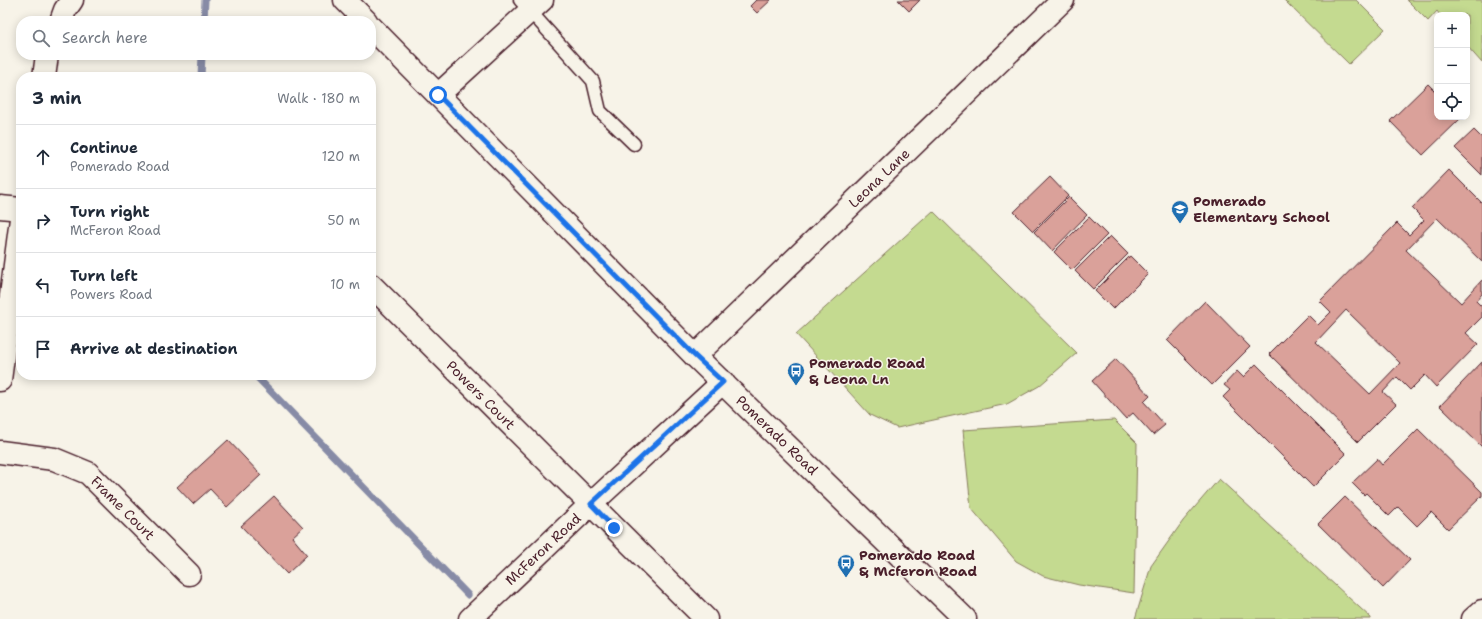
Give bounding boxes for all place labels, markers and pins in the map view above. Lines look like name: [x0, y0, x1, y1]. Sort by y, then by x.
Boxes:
place label: Pomerado Elementary School: [1193, 192, 1330, 226]
school or university icon: Pomerado Elementary School: [1170, 199, 1190, 224]
place label: Pomerado Road & Leona Ln: [809, 354, 926, 388]
bus stop icon: Pomerado Road & Leona Ln: [786, 361, 806, 386]
place label: Pomerado Road & Mcferon Road: [859, 546, 977, 580]
bus stop icon: Pomerado Road & Mcferon Road: [836, 553, 856, 578]

